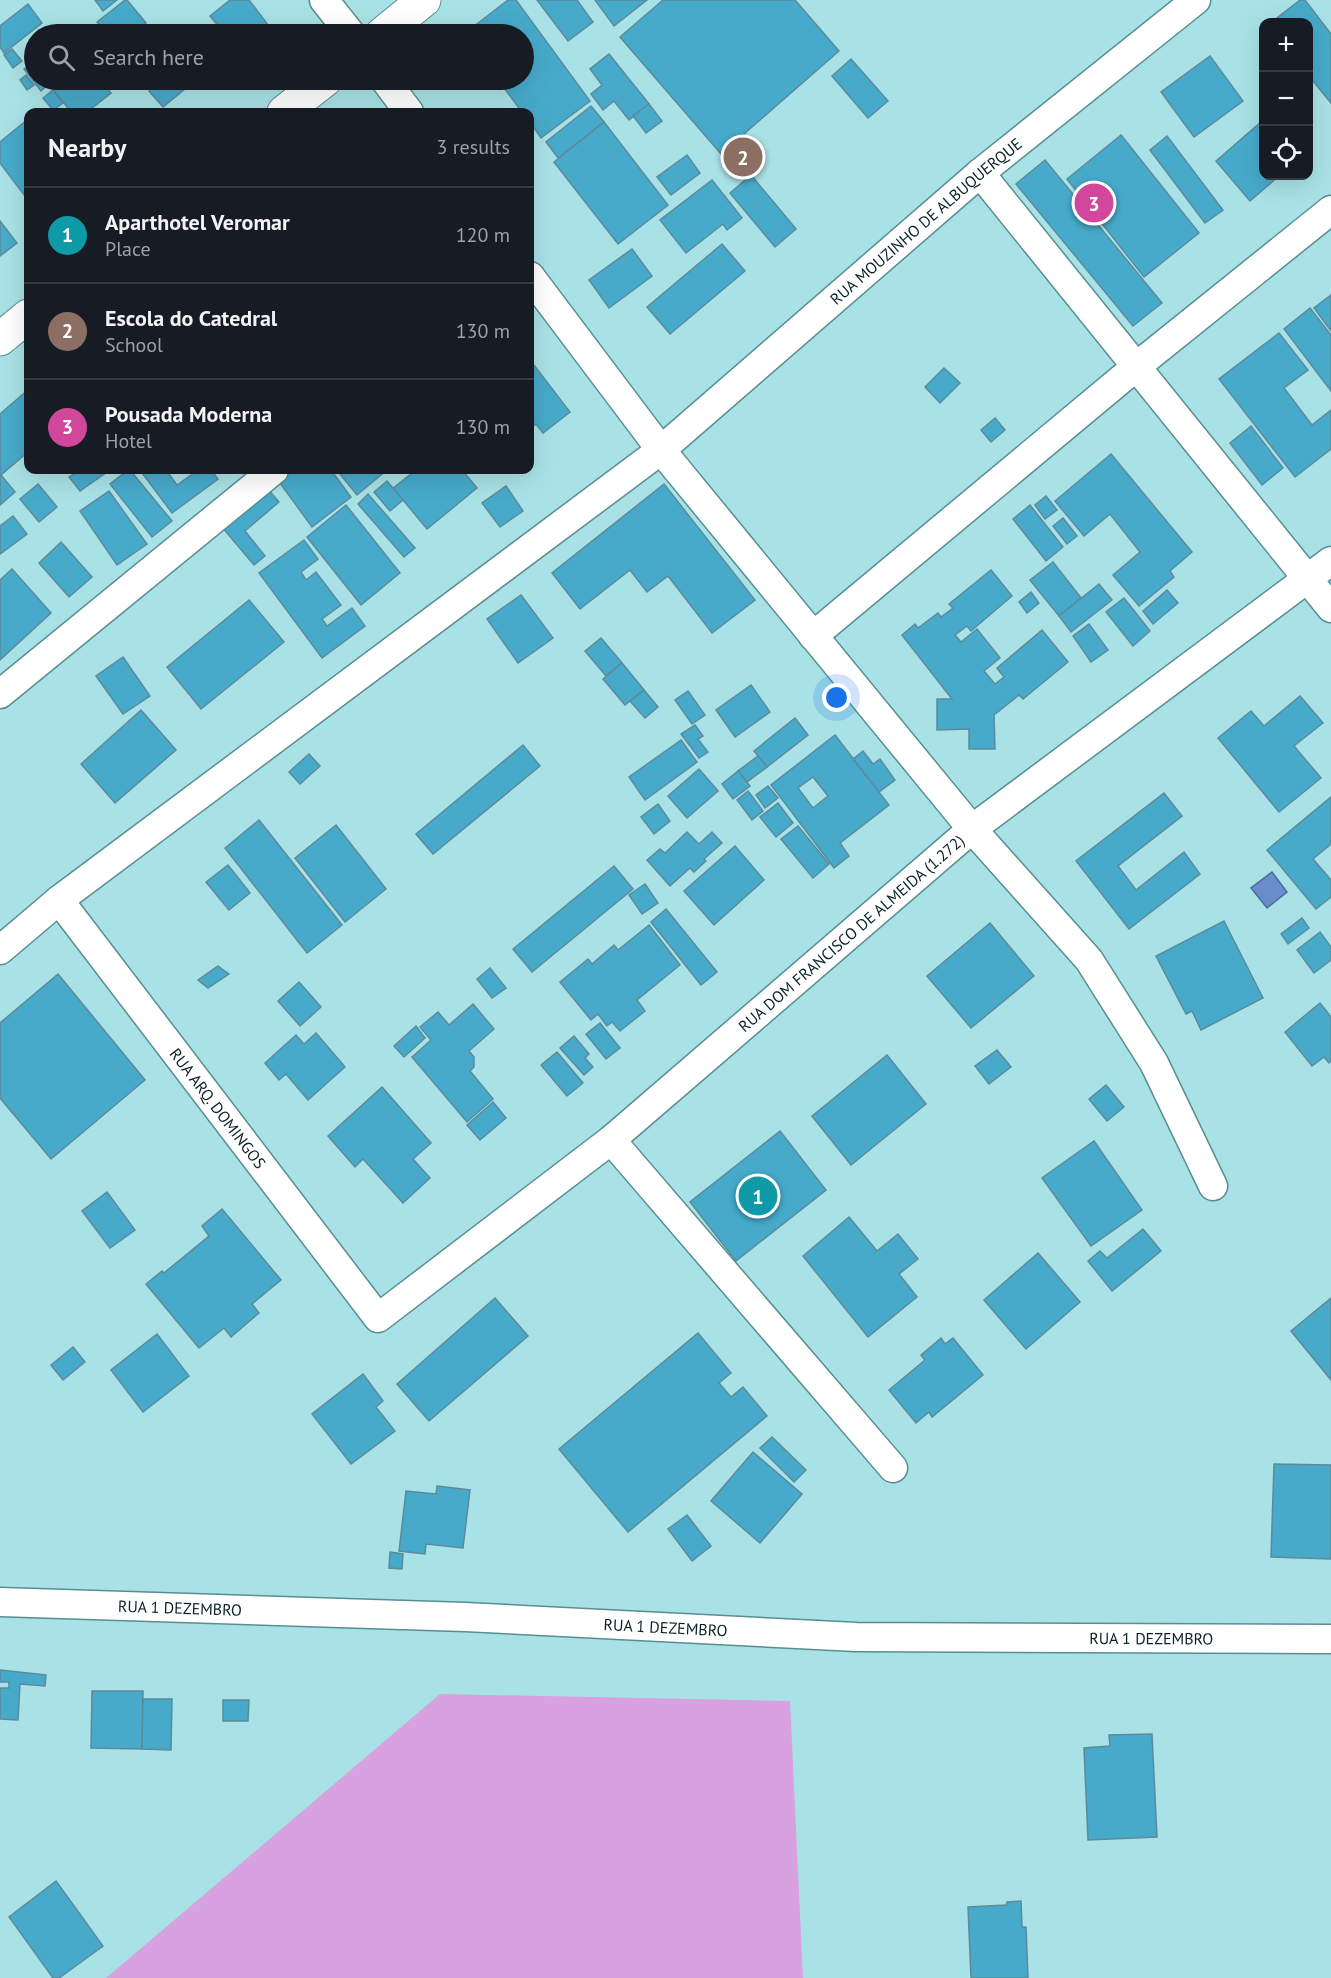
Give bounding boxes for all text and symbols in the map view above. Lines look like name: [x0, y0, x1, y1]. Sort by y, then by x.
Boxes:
map controls: [1259, 18, 1313, 180]
button: +: [1259, 18, 1313, 72]
search box: [24, 24, 534, 90]
icon: search: [45, 41, 78, 74]
text: Search here: [93, 43, 204, 71]
button: −: [1259, 72, 1313, 126]
button: locate: [1259, 126, 1313, 180]
text: Nearby: [48, 131, 126, 164]
text: 3 results: [437, 134, 510, 160]
pin: 2: [724, 134, 762, 180]
street label: RUA MOUZINHO DE ALBUQUERQUE: [826, 134, 1026, 309]
pin: 3: [1074, 180, 1114, 226]
text: Aparthotel Veromar: [105, 208, 290, 236]
text: 1: [62, 222, 73, 248]
text: 120 m: [456, 222, 510, 248]
text: Place: [105, 236, 151, 262]
text: Escola do Catedral: [105, 304, 277, 332]
text: 2: [62, 318, 73, 344]
text: 130 m: [456, 318, 510, 344]
text: School: [105, 332, 163, 358]
text: Pousada Moderna: [105, 400, 272, 428]
text: 3: [62, 414, 73, 440]
text: 130 m: [456, 414, 510, 440]
text: Hotel: [105, 428, 152, 454]
your location: [822, 683, 851, 712]
street label: RUA DOM FRANCISCO DE ALMEIDA (1.272): [734, 830, 968, 1036]
street label: RUA ARQ. DOMINGOS: [166, 1044, 270, 1173]
pin: 1: [738, 1174, 777, 1218]
street label: RUA 1 DEZEMBRO: [118, 1596, 242, 1620]
street label: RUA 1 DEZEMBRO: [603, 1614, 728, 1640]
street label: RUA 1 DEZEMBRO: [1089, 1628, 1213, 1649]

